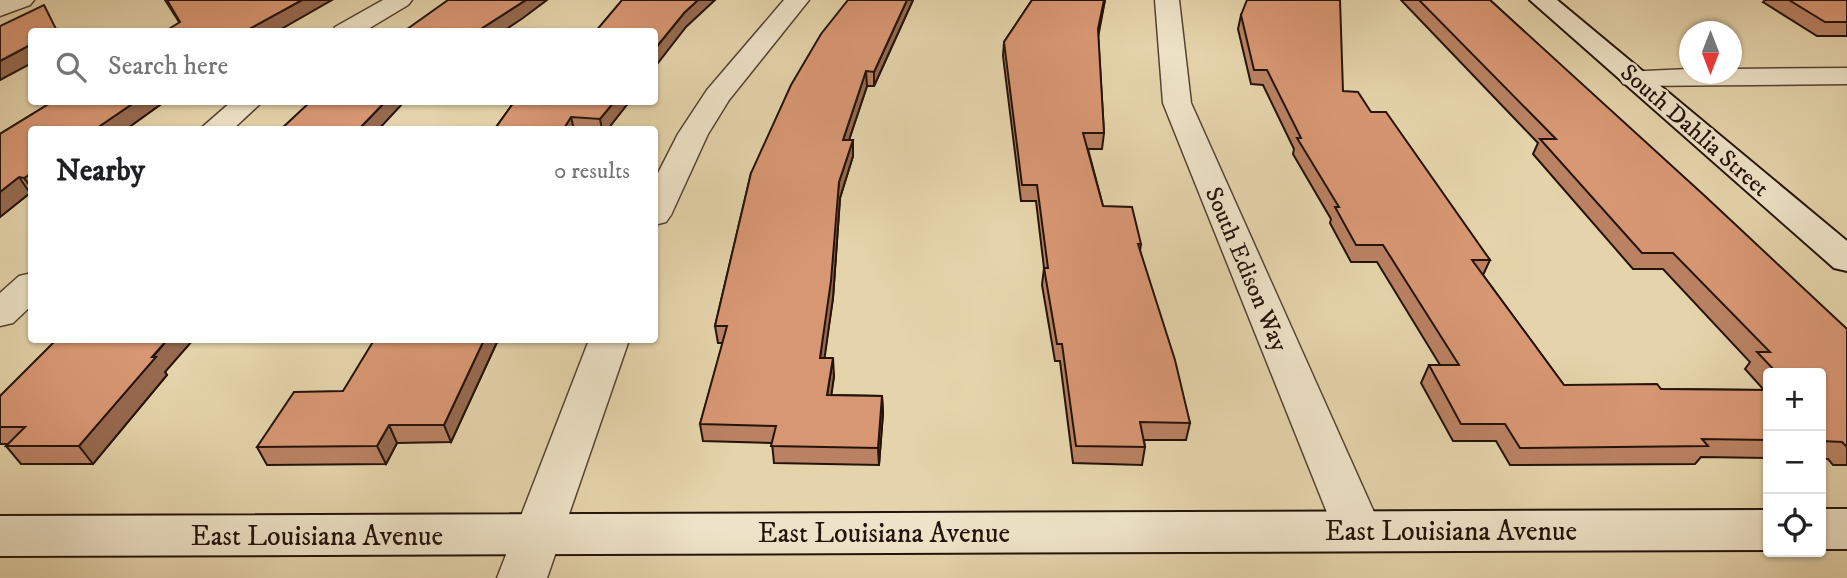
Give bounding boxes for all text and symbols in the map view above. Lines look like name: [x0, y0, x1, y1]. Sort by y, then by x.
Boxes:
north arrow: [1679, 21, 1742, 84]
search box: [28, 28, 658, 105]
icon: search: [52, 48, 90, 86]
text: Search here: [108, 50, 228, 83]
street label: South Dahlia Street: [1614, 58, 1775, 204]
text: Nearby: [56, 153, 145, 190]
text: 0 results: [554, 157, 630, 186]
street label: South Edison Way: [1198, 183, 1294, 357]
map controls: [1763, 368, 1826, 557]
button: +: [1763, 368, 1826, 431]
button: −: [1763, 431, 1826, 494]
button: locate: [1763, 494, 1826, 557]
street label: East Louisiana Avenue: [1325, 514, 1577, 549]
street label: East Louisiana Avenue: [758, 516, 1010, 551]
street label: East Louisiana Avenue: [191, 519, 443, 554]

